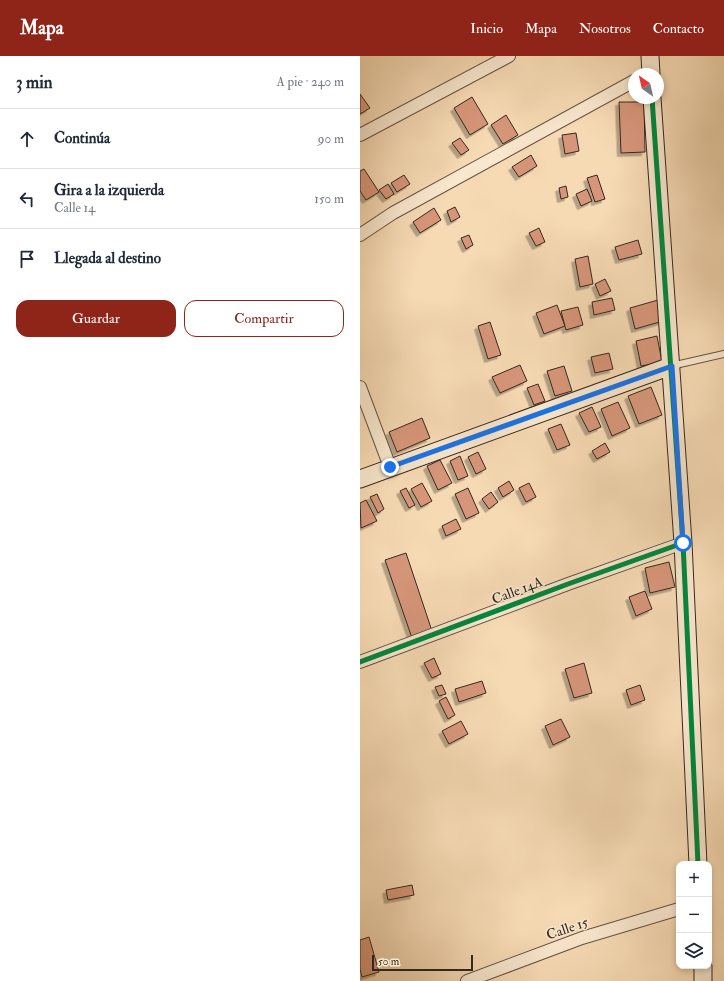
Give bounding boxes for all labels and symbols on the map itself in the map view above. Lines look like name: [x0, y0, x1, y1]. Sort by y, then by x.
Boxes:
north arrow: [628, 68, 664, 104]
route end: [381, 458, 399, 476]
route start: [674, 534, 692, 552]
street label: Calle 14A: [489, 573, 545, 608]
street label: Calle 15: [544, 913, 591, 944]
scale bar: [372, 953, 473, 972]

